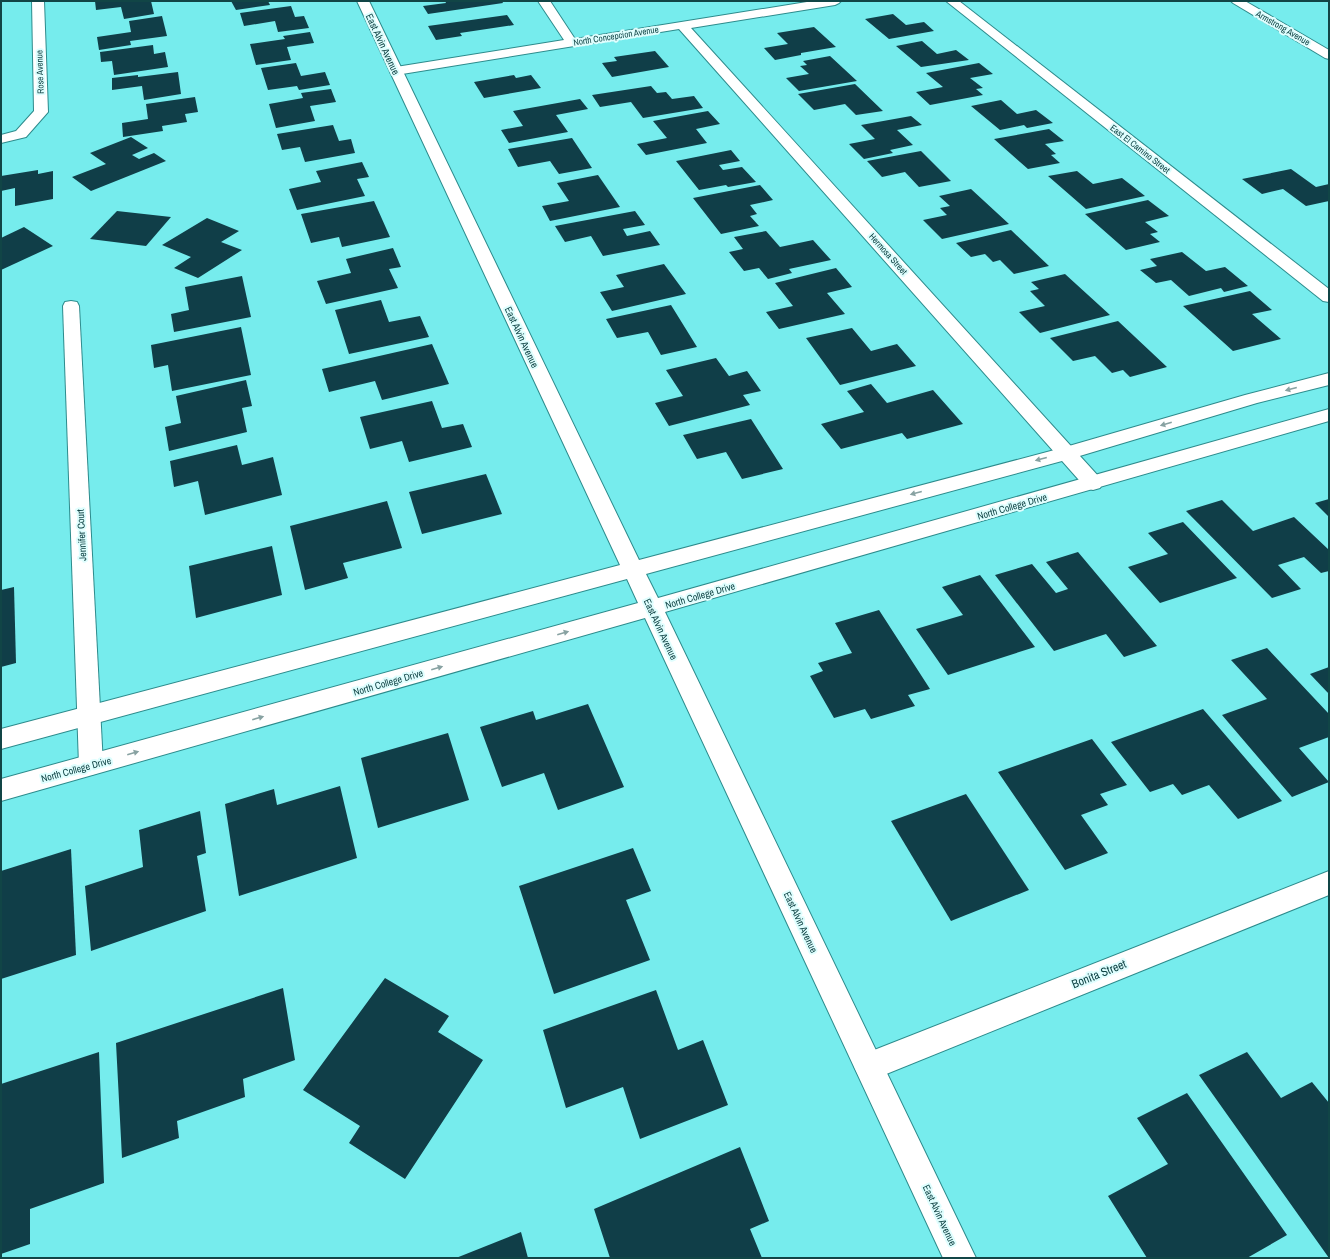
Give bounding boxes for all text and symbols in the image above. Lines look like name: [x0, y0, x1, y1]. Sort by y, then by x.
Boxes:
street label: Armstrong Avenue: [1253, 7, 1312, 48]
street label: East Alvin Avenue: [363, 12, 403, 77]
street label: North Concepcion Avenue: [573, 23, 659, 49]
street label: Rose Avenue: [33, 50, 47, 94]
street label: East El Camino Street: [1108, 122, 1172, 176]
street label: Hermosa Street: [866, 231, 910, 277]
street label: East Alvin Avenue: [502, 305, 542, 370]
one-way arrow: [1285, 386, 1297, 392]
one-way arrow: [1160, 421, 1172, 427]
one-way arrow: [1035, 457, 1047, 463]
one-way arrow: [909, 490, 921, 496]
street label: North College Drive: [976, 490, 1049, 523]
street label: Jennifer Court: [74, 508, 89, 561]
street label: North College Drive: [664, 579, 737, 612]
street label: East Alvin Avenue: [641, 597, 681, 662]
one-way arrow: [557, 630, 569, 636]
one-way arrow: [432, 665, 444, 671]
street label: North College Drive: [352, 666, 425, 699]
one-way arrow: [253, 715, 265, 721]
one-way arrow: [127, 750, 139, 756]
street label: North College Drive: [40, 754, 113, 785]
street label: East Alvin Avenue: [781, 890, 821, 955]
street label: Bonita Street: [1069, 956, 1129, 992]
street label: East Alvin Avenue: [920, 1183, 960, 1248]

